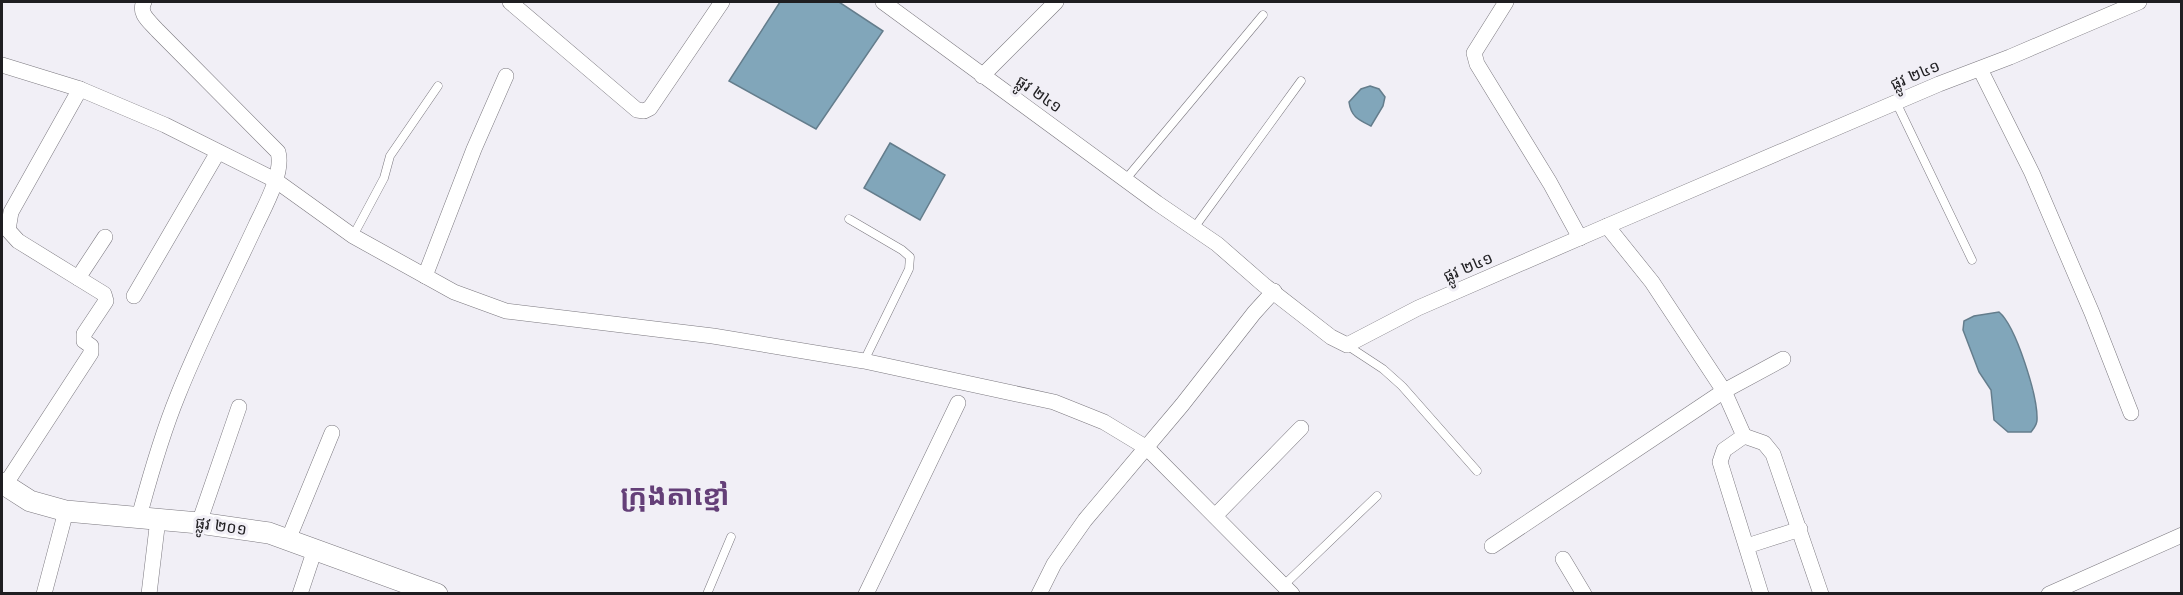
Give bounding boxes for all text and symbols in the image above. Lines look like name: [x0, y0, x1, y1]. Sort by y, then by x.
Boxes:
street label: ផ្លូវ ២៤១: [1887, 55, 1944, 98]
street label: ផ្លូវ ២៤១: [1010, 70, 1066, 121]
street label: ផ្លូវ ២៤១: [1440, 247, 1497, 290]
district label: ក្រុងតាខ្មៅ: [621, 477, 729, 514]
street label: ផ្លូវ ២០១: [193, 512, 248, 544]

